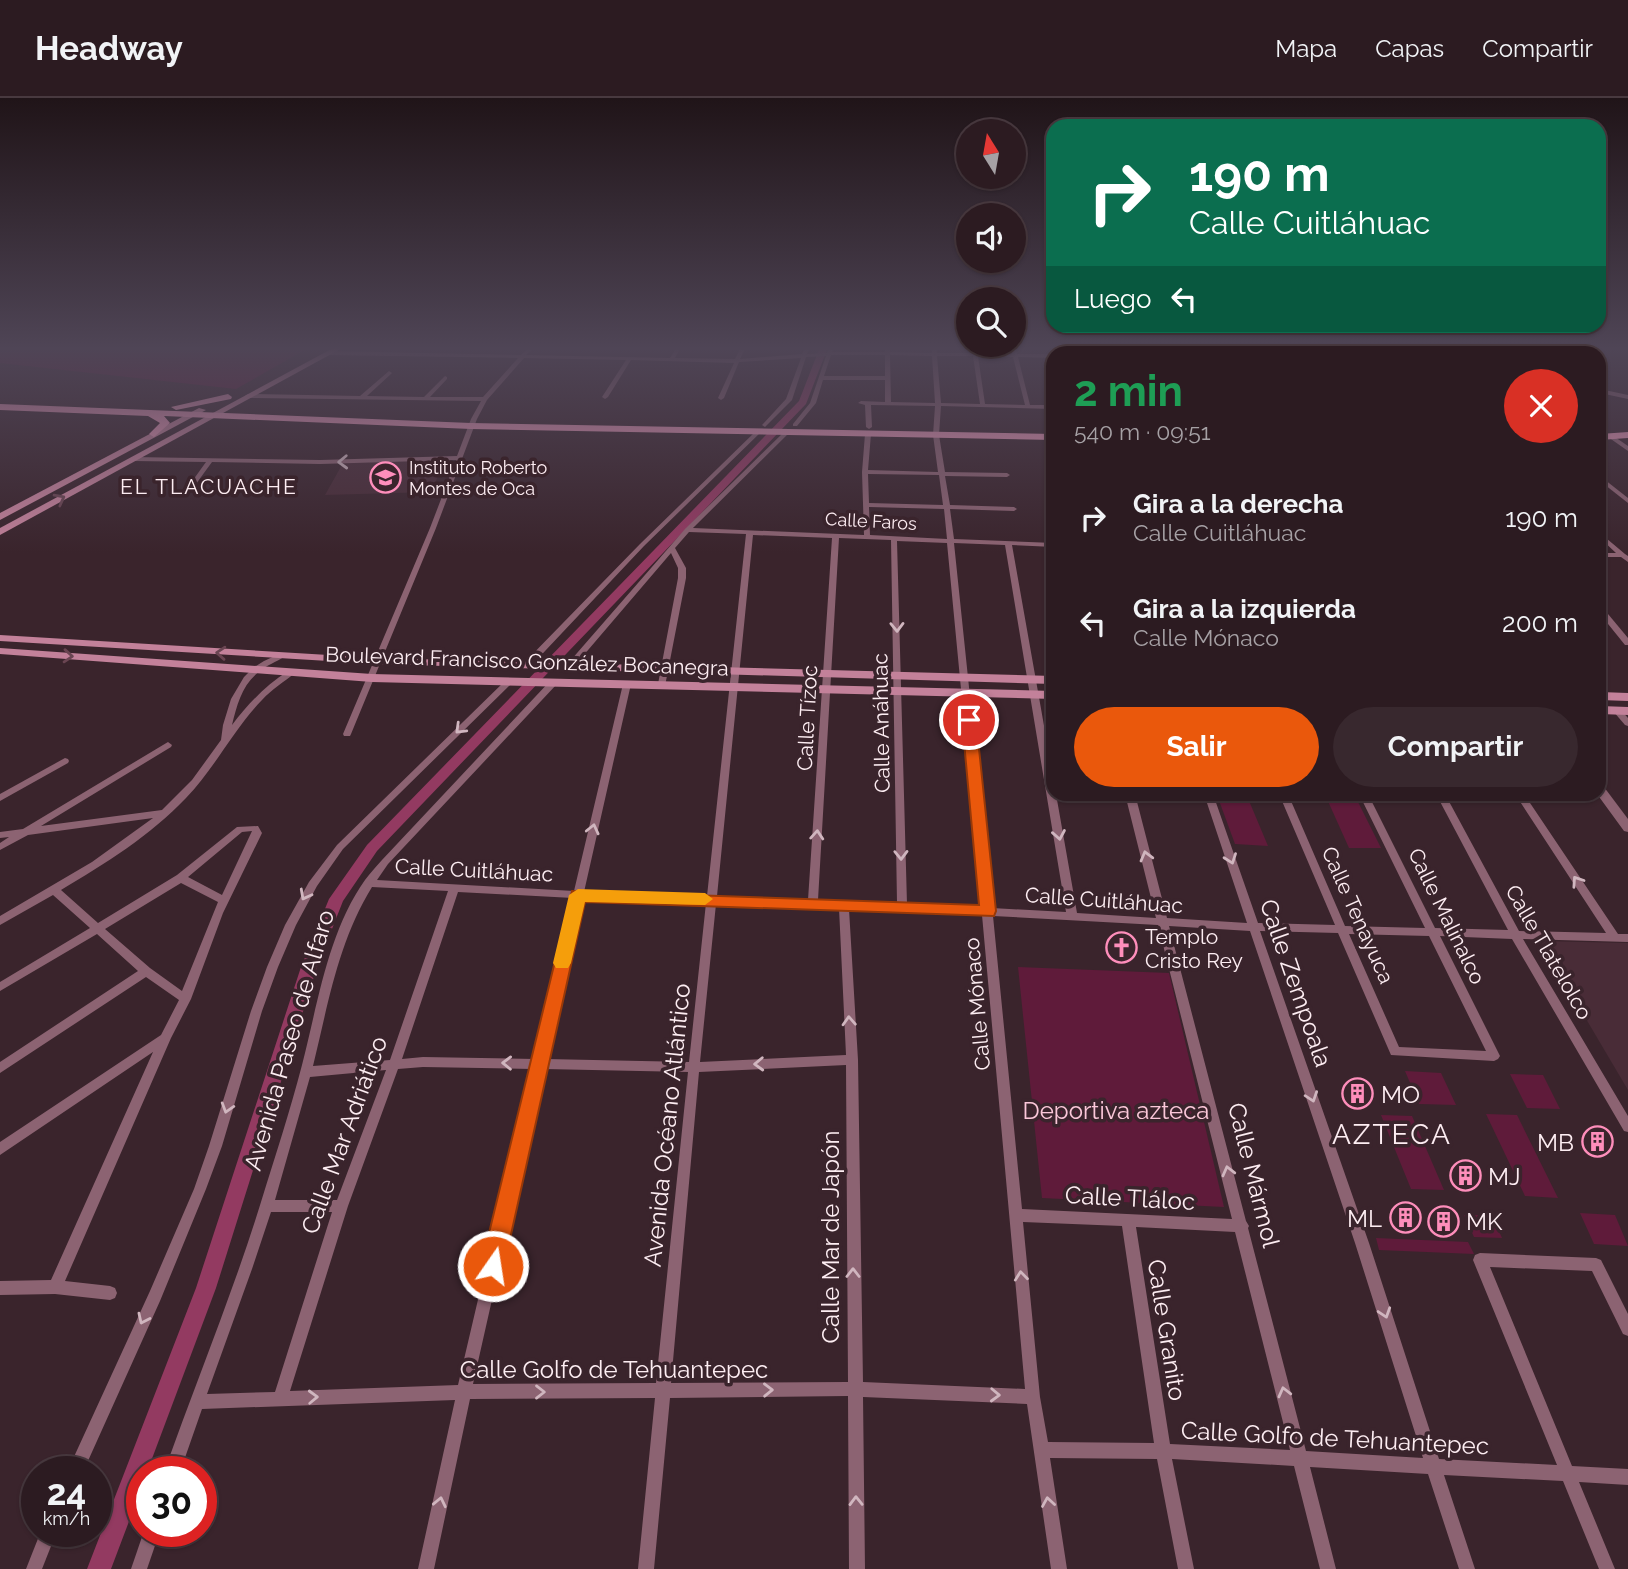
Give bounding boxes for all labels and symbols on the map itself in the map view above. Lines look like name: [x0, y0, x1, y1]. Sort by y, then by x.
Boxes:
north arrow: [956, 119, 1026, 189]
one-way arrow: [337, 454, 348, 469]
place label: Instituto Roberto Montes de Oca: [409, 457, 548, 499]
school or university icon: Instituto Roberto Montes de Oca: [369, 460, 403, 494]
district label: EL TLACUACHE: [120, 474, 298, 499]
one-way arrow: [53, 494, 65, 507]
street label: Calle Faros: [825, 508, 918, 534]
one-way arrow: [890, 622, 905, 633]
street label: Boulevard Francisco González Bocanegra: [325, 641, 729, 681]
one-way arrow: [215, 646, 226, 661]
one-way arrow: [63, 648, 74, 663]
street label: Calle Anáhuac: [867, 653, 895, 793]
street label: Calle Tízoc: [792, 665, 822, 771]
pin: [939, 690, 999, 750]
one-way arrow: [455, 721, 468, 734]
one-way arrow: [585, 823, 599, 835]
one-way arrow: [809, 829, 824, 840]
one-way arrow: [1051, 829, 1066, 841]
street label: Calle Tenayuca: [1317, 843, 1399, 987]
street label: Calle Malinalco: [1403, 844, 1491, 988]
one-way arrow: [893, 850, 909, 860]
one-way arrow: [1140, 850, 1155, 862]
one-way arrow: [1223, 852, 1237, 864]
street label: Calle Cuitláhuac: [394, 853, 554, 887]
one-way arrow: [1572, 876, 1585, 889]
street label: Calle Tlatelolco: [1500, 880, 1598, 1024]
street label: Calle Cuitláhuac: [1024, 882, 1184, 918]
one-way arrow: [300, 888, 314, 900]
street label: Calle Zempoala: [1254, 895, 1338, 1071]
street label: Avenida Paseo de Alfaro: [238, 906, 340, 1174]
place label: Templo Cristo Rey: [1145, 924, 1243, 973]
church icon: Templo Cristo Rey: [1105, 931, 1139, 965]
street label: Calle Mónaco: [959, 937, 995, 1071]
street label: Avenida Océano Atlántico: [638, 982, 696, 1268]
one-way arrow: [842, 1016, 857, 1027]
street label: Calle Mar Adriático: [295, 1032, 393, 1238]
one-way arrow: [501, 1055, 512, 1071]
one-way arrow: [753, 1056, 764, 1071]
building icon: MO: [1341, 1077, 1375, 1111]
place label: MO: [1381, 1080, 1420, 1109]
one-way arrow: [1304, 1091, 1318, 1103]
park label: Deportiva azteca: [1023, 1096, 1209, 1125]
street label: Calle Mármol: [1222, 1100, 1286, 1251]
one-way arrow: [221, 1102, 236, 1114]
district label: AZTECA: [1332, 1118, 1452, 1151]
building icon: MB: [1580, 1125, 1614, 1159]
place label: MB: [1537, 1128, 1574, 1157]
street label: Calle Mar de Japón: [816, 1131, 845, 1343]
building icon: MJ: [1448, 1159, 1482, 1193]
place label: MJ: [1488, 1162, 1521, 1191]
one-way arrow: [1222, 1165, 1236, 1177]
street label: Calle Tláloc: [1064, 1180, 1196, 1216]
building icon: ML: [1388, 1201, 1422, 1235]
place label: ML: [1347, 1204, 1382, 1233]
building icon: MK: [1426, 1204, 1460, 1238]
place label: MK: [1466, 1207, 1503, 1236]
position arrow: [456, 1229, 530, 1303]
street label: Calle Granito: [1142, 1257, 1192, 1403]
one-way arrow: [846, 1268, 861, 1279]
one-way arrow: [1014, 1270, 1029, 1281]
one-way arrow: [1376, 1307, 1391, 1319]
one-way arrow: [137, 1312, 151, 1324]
street label: Calle Golfo de Tehuantepec: [460, 1355, 768, 1384]
one-way arrow: [763, 1382, 774, 1398]
one-way arrow: [536, 1384, 546, 1400]
one-way arrow: [1278, 1386, 1292, 1398]
one-way arrow: [990, 1388, 1001, 1403]
one-way arrow: [308, 1389, 319, 1404]
street label: Calle Golfo de Tehuantepec: [1180, 1415, 1490, 1461]
speed limit sign: 30: [126, 1456, 217, 1547]
one-way arrow: [848, 1495, 864, 1506]
one-way arrow: [432, 1496, 447, 1508]
one-way arrow: [1041, 1496, 1056, 1507]

